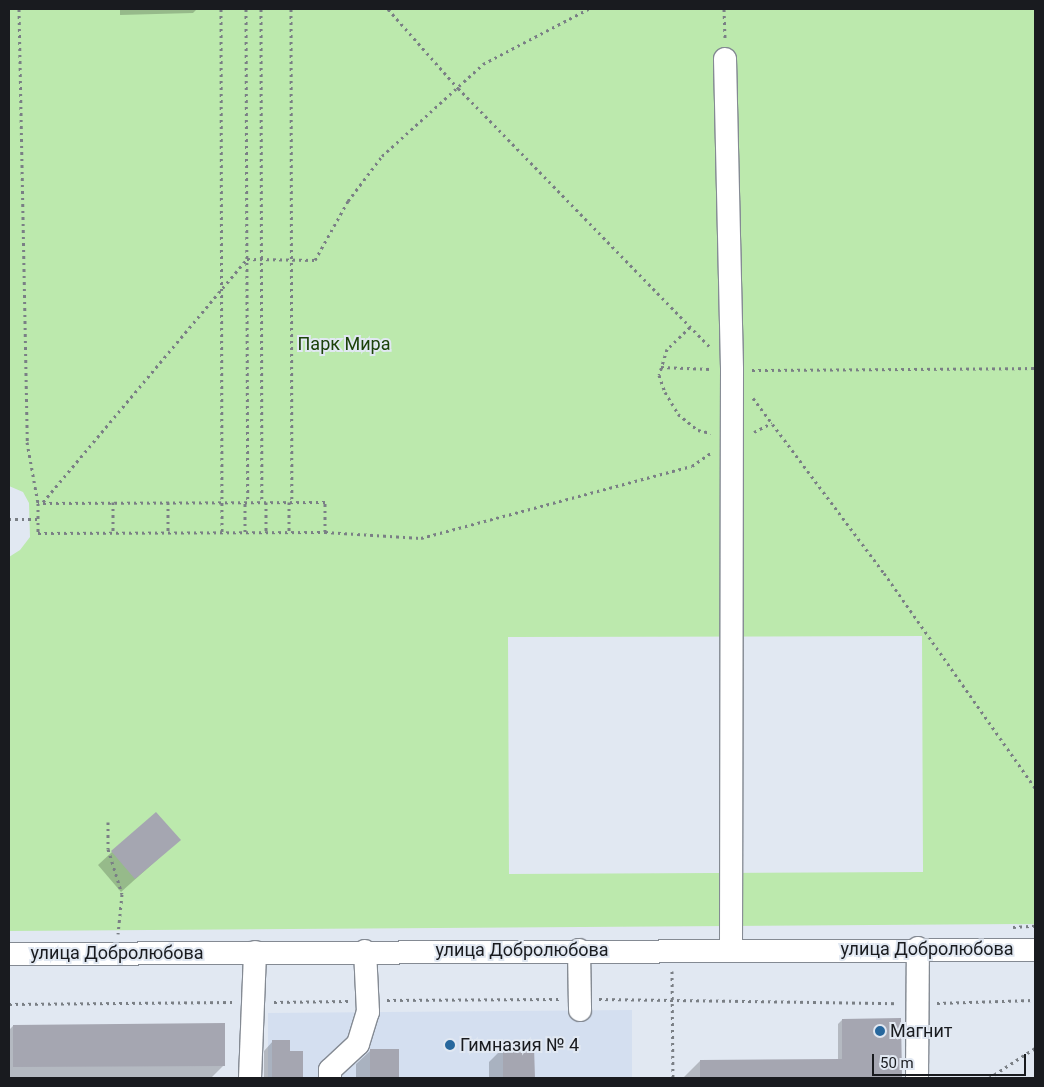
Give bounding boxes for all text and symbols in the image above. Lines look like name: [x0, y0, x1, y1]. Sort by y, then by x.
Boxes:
park label: Парк Мира: [298, 333, 390, 355]
street label: улица Добролюбова: [840, 938, 1014, 960]
street label: улица Добролюбова: [435, 939, 609, 961]
street label: улица Добролюбова: [30, 942, 204, 964]
place label: Магнит: [890, 1020, 952, 1042]
marker: Магнит: [874, 1025, 886, 1037]
place label: Гимназия № 4: [460, 1034, 579, 1056]
marker: Гимназия № 4: [444, 1039, 456, 1051]
scale bar: [874, 1044, 1028, 1076]
text: 50 m: [880, 1054, 914, 1072]

